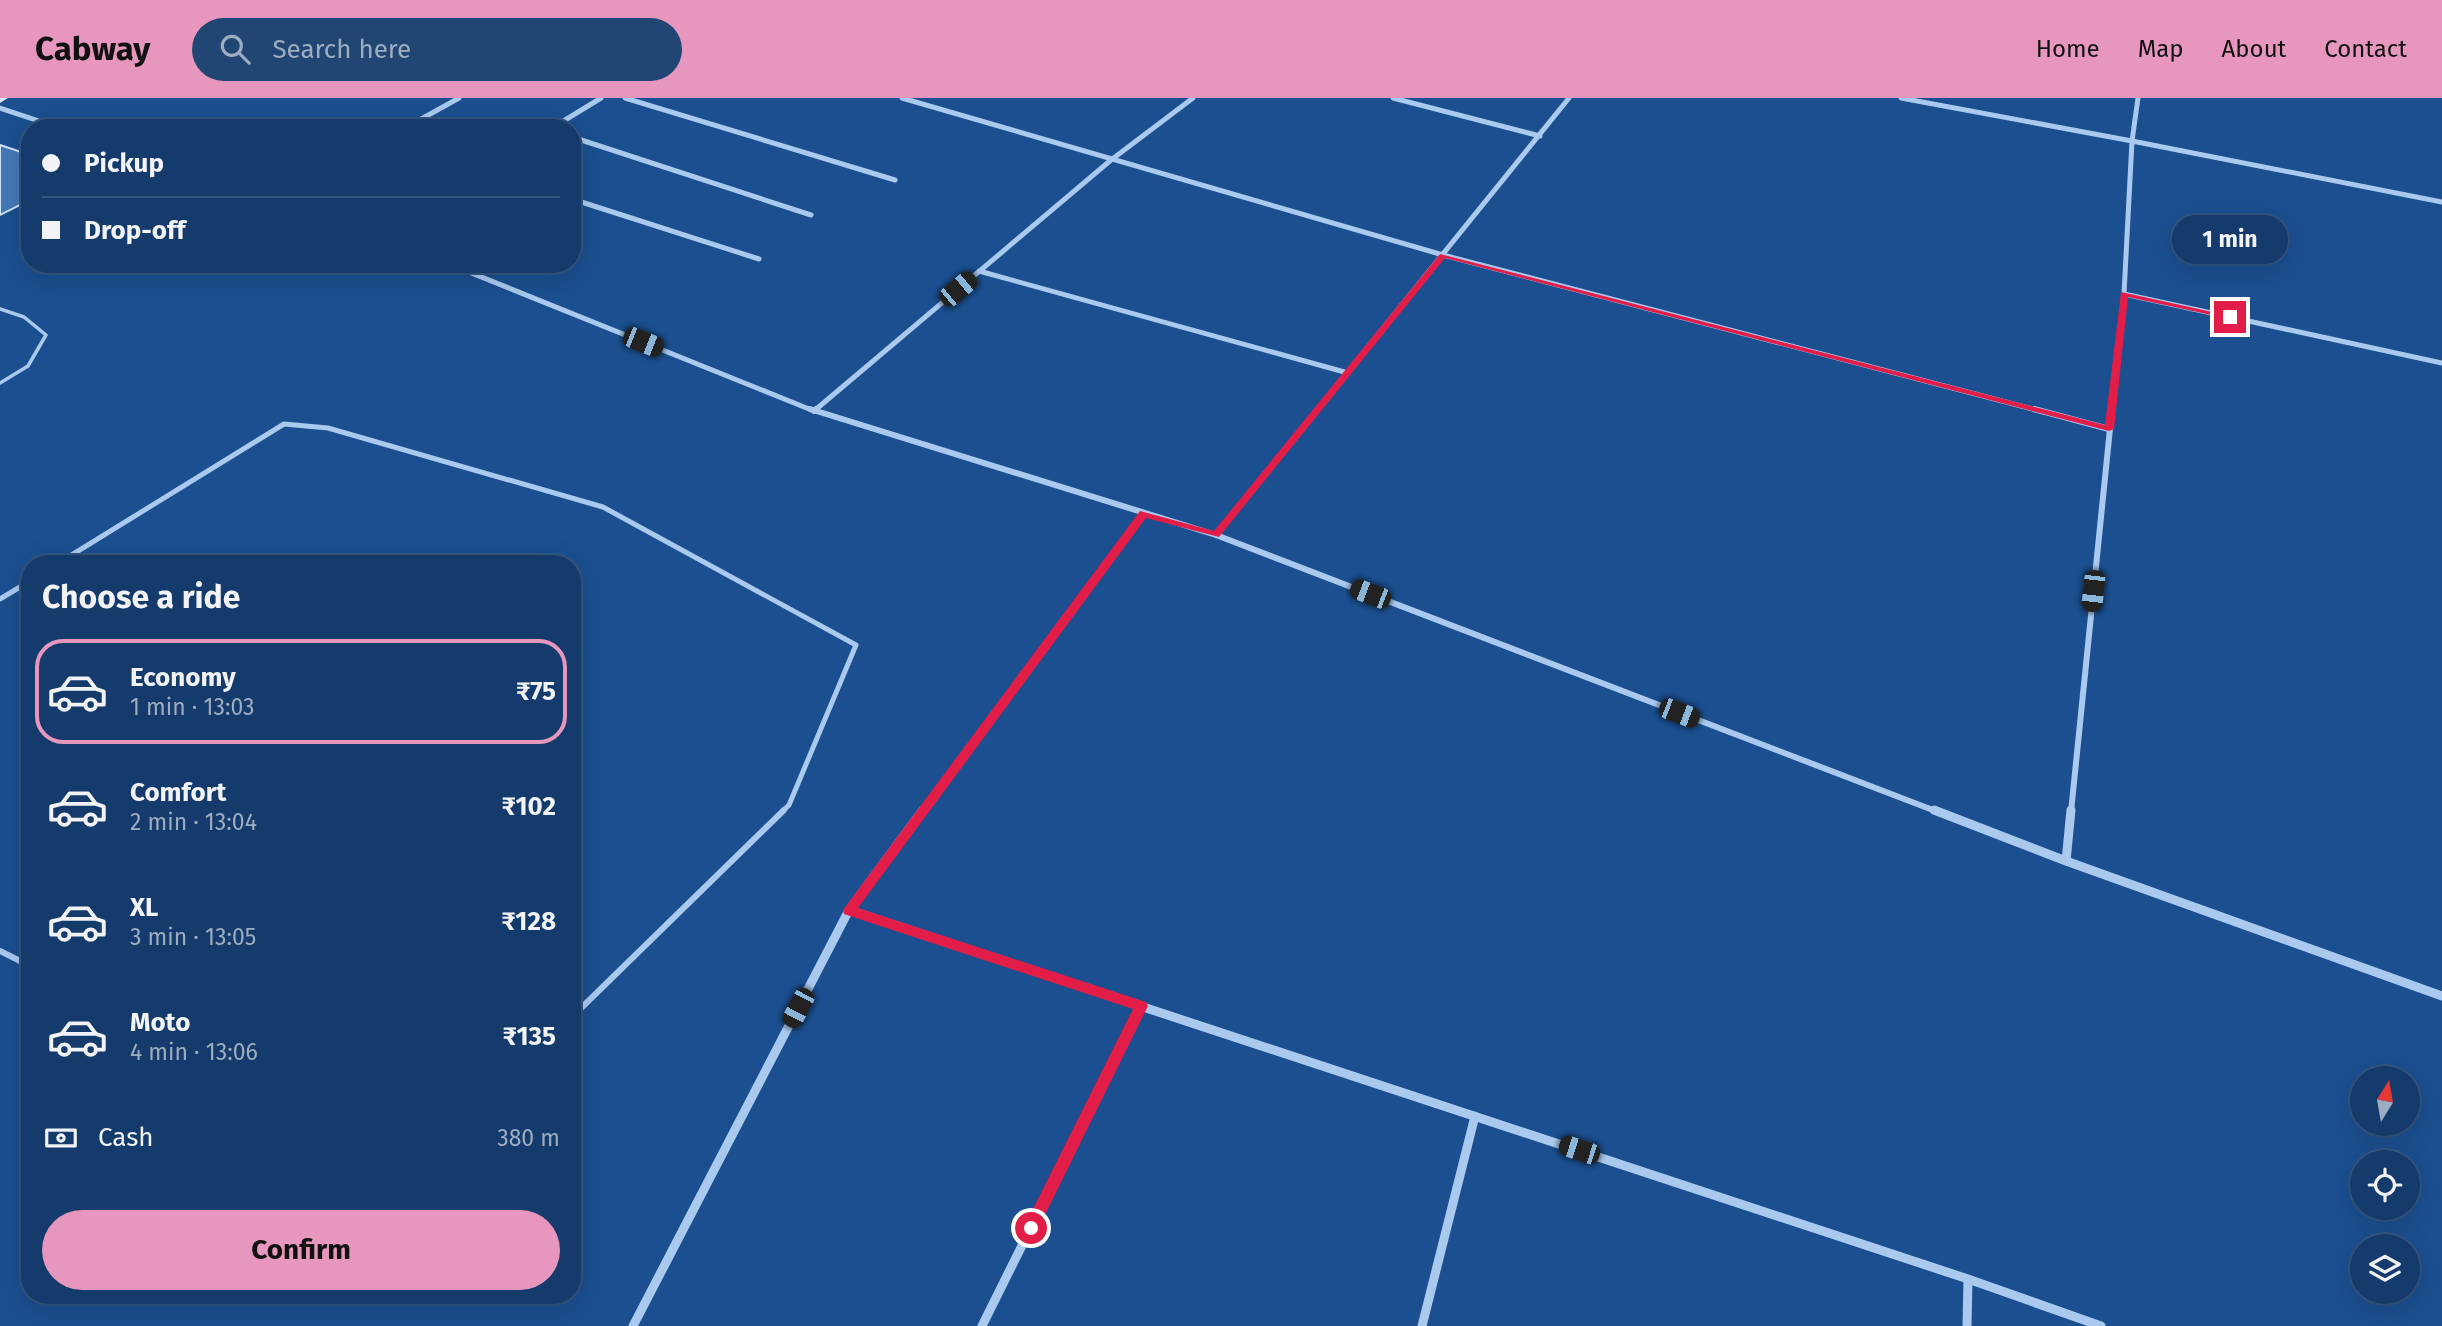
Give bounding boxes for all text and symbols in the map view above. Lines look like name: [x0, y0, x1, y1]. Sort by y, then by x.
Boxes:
search box: [192, 18, 682, 81]
text: Cabway: [35, 29, 150, 69]
icon: search: [216, 30, 254, 68]
text: Search here: [272, 34, 411, 65]
text: Home: [2036, 35, 2100, 63]
text: Map: [2138, 35, 2184, 63]
text: About: [2222, 35, 2286, 63]
text: Contact: [2324, 35, 2407, 63]
text: Pickup: [84, 148, 164, 179]
text: Drop-off: [84, 215, 186, 246]
callout: 1 min: [2172, 216, 2288, 264]
text: 1 min: [2202, 225, 2258, 253]
car: [936, 267, 981, 311]
route end: [2214, 301, 2246, 333]
car: [620, 324, 667, 360]
car: [2081, 569, 2106, 613]
car: [1347, 577, 1394, 611]
text: Choose a ride: [42, 578, 240, 616]
icon: car: [46, 660, 109, 723]
text: Economy: [130, 662, 236, 693]
text: ₹75: [516, 676, 556, 707]
text: 1 min · 13:03: [130, 693, 254, 721]
car: [1656, 696, 1703, 730]
icon: car: [46, 775, 109, 838]
text: Comfort: [130, 777, 226, 808]
text: ₹102: [501, 791, 556, 822]
text: 2 min · 13:04: [130, 808, 257, 836]
icon: car: [46, 890, 109, 953]
text: XL: [130, 892, 158, 923]
text: ₹128: [501, 906, 556, 937]
text: 3 min · 13:05: [130, 923, 256, 951]
car: [779, 985, 818, 1031]
icon: car: [46, 1005, 109, 1068]
text: Moto: [130, 1007, 190, 1038]
text: ₹135: [502, 1021, 556, 1052]
text: 4 min · 13:06: [130, 1038, 258, 1066]
north arrow: [2350, 1066, 2420, 1136]
map controls: [2350, 1066, 2420, 1304]
icon: cash: [42, 1119, 80, 1157]
text: Cash: [98, 1122, 154, 1153]
text: 380 m: [497, 1124, 560, 1152]
car: [1556, 1134, 1603, 1166]
button: locate: [2350, 1150, 2420, 1220]
button: Confirm: [42, 1210, 560, 1290]
route start: [1015, 1212, 1047, 1244]
button: layers: [2350, 1234, 2420, 1304]

